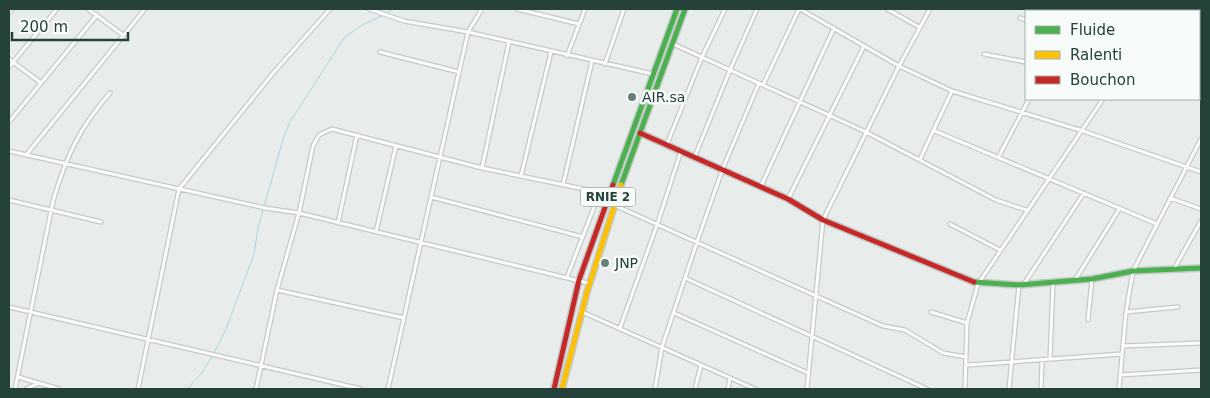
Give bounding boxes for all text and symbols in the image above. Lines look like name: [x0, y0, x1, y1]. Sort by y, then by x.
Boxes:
scale bar: [12, 10, 129, 42]
legend: [1025, 10, 1200, 100]
text: 200 m: [20, 18, 68, 36]
text: Fluide: [1070, 21, 1115, 39]
text: Ralenti: [1070, 46, 1122, 64]
text: Bouchon: [1070, 71, 1135, 89]
place label: AIR.sa: [642, 89, 685, 105]
marker: AIR.sa: [626, 91, 638, 103]
road number: RNIE 2: [580, 188, 636, 206]
place label: JNP: [614, 255, 638, 271]
marker: JNP: [599, 257, 611, 269]

